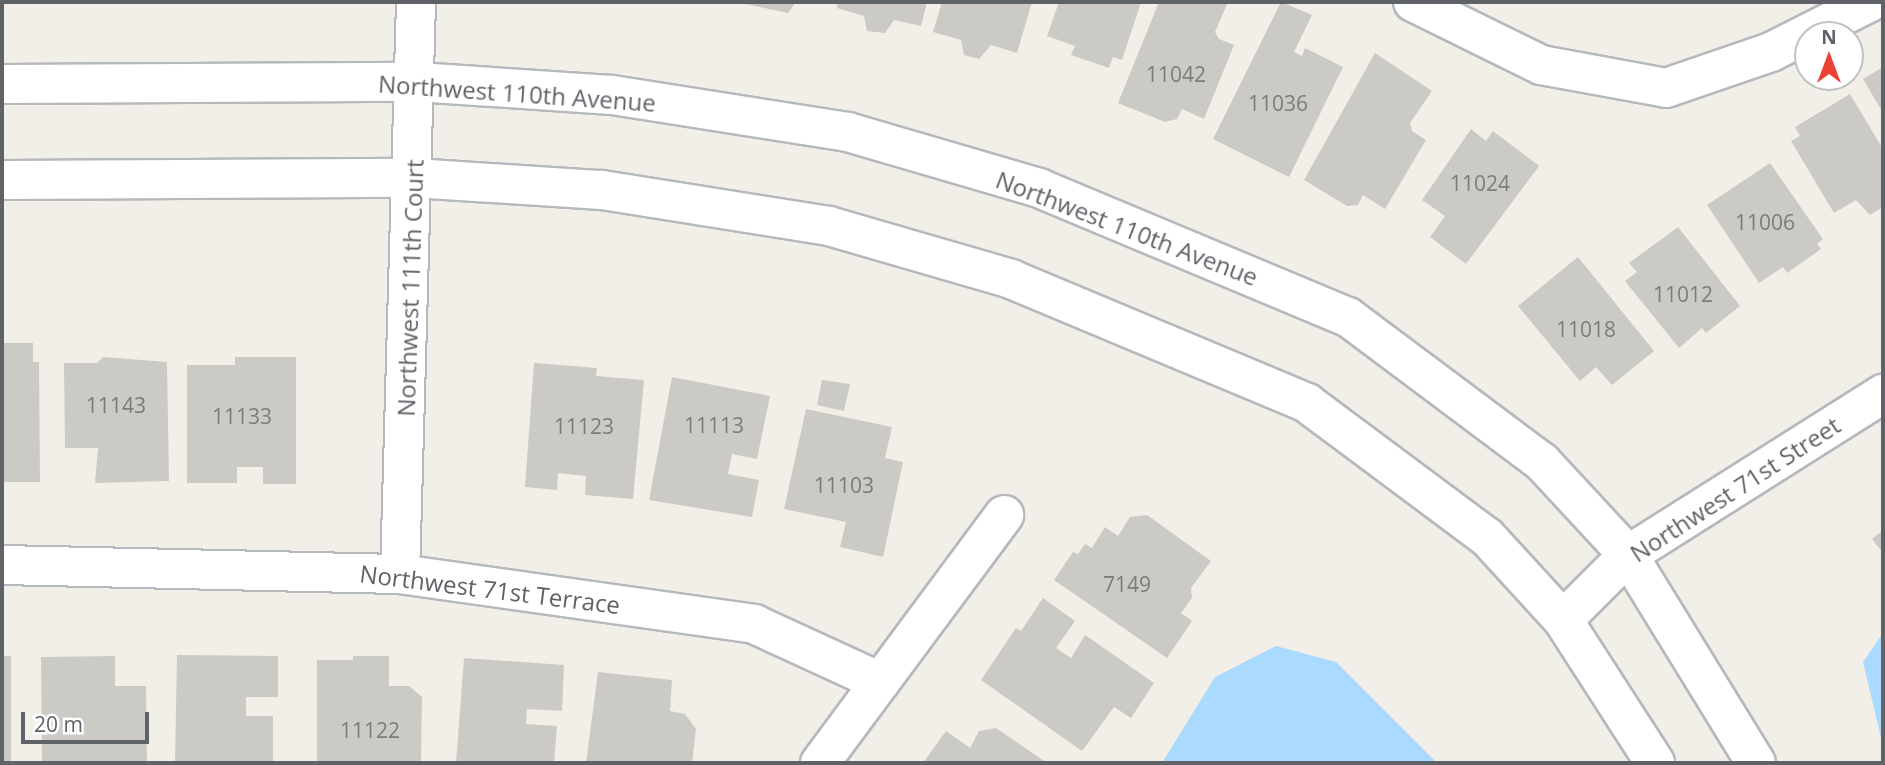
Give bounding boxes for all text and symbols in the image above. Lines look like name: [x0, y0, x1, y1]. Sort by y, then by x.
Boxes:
north arrow: [1794, 21, 1864, 91]
text: N: [1821, 24, 1837, 50]
house number: 11042: [1146, 61, 1206, 87]
street label: Northwest 110th Avenue: [377, 69, 657, 117]
house number: 11036: [1248, 90, 1308, 116]
street label: Northwest 111th Court: [391, 159, 429, 417]
street label: Northwest 110th Avenue: [992, 165, 1262, 291]
house number: 11024: [1450, 170, 1510, 196]
house number: 11006: [1735, 209, 1795, 235]
house number: 11012: [1653, 281, 1713, 307]
house number: 11018: [1556, 316, 1616, 342]
house number: 11143: [86, 392, 146, 418]
house number: 11133: [212, 403, 272, 429]
street label: Northwest 71st Street: [1625, 410, 1845, 568]
house number: 11113: [684, 412, 744, 438]
house number: 11123: [554, 413, 614, 439]
house number: 11103: [814, 472, 874, 498]
street label: Northwest 71st Terrace: [358, 559, 622, 619]
house number: 7149: [1103, 571, 1151, 597]
scale bar: [24, 698, 152, 742]
text: 20 m: [34, 710, 83, 738]
house number: 11122: [340, 717, 400, 743]

